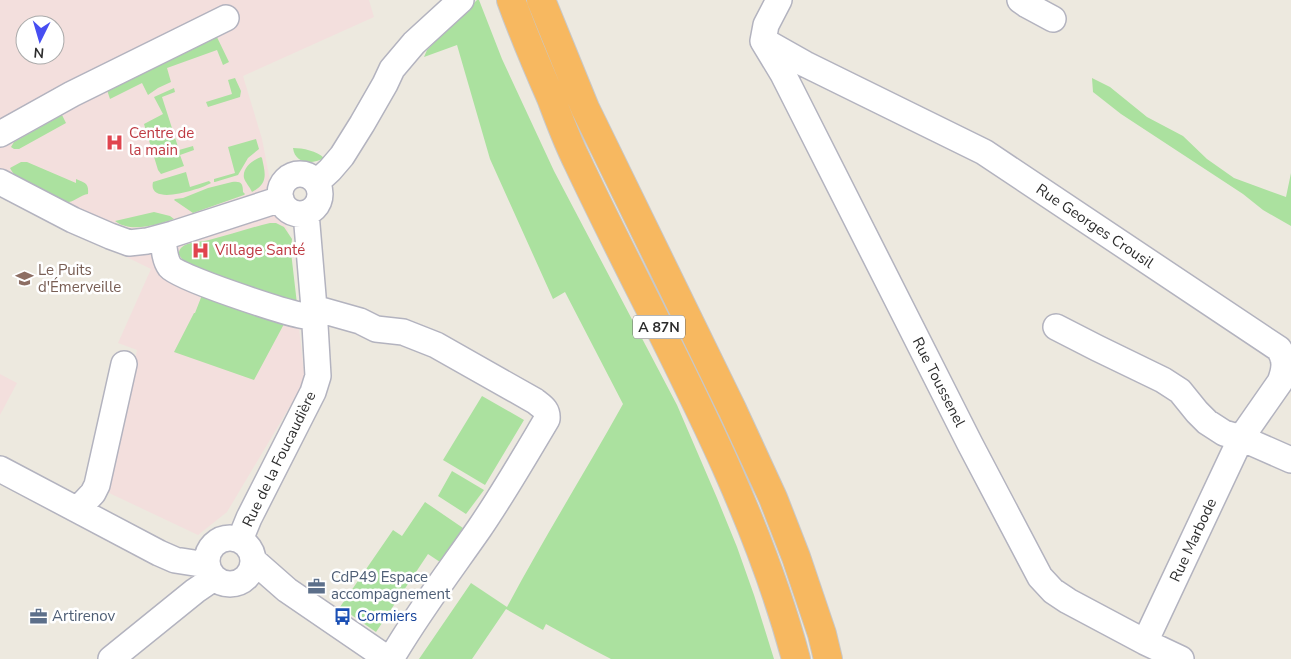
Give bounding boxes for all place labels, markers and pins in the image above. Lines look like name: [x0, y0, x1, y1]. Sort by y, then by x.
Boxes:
place label: Centre de la main: [129, 123, 194, 160]
hospital icon: Centre de la main: [105, 132, 125, 152]
hospital icon: Village Santé: [191, 240, 211, 260]
place label: Village Santé: [214, 240, 305, 260]
place label: Le Puits d'Émerveille: [38, 260, 121, 297]
school or university icon: Le Puits d'Émerveille: [14, 269, 34, 289]
place label: CdP49 Espace accompagnement: [331, 567, 451, 604]
office icon: CdP49 Espace accompagnement: [307, 576, 327, 596]
office icon: Artirenov: [28, 606, 48, 626]
place label: Artirenov: [52, 606, 115, 626]
bus stop icon: Cormiers: [333, 606, 353, 626]
place label: Cormiers: [357, 606, 417, 626]

